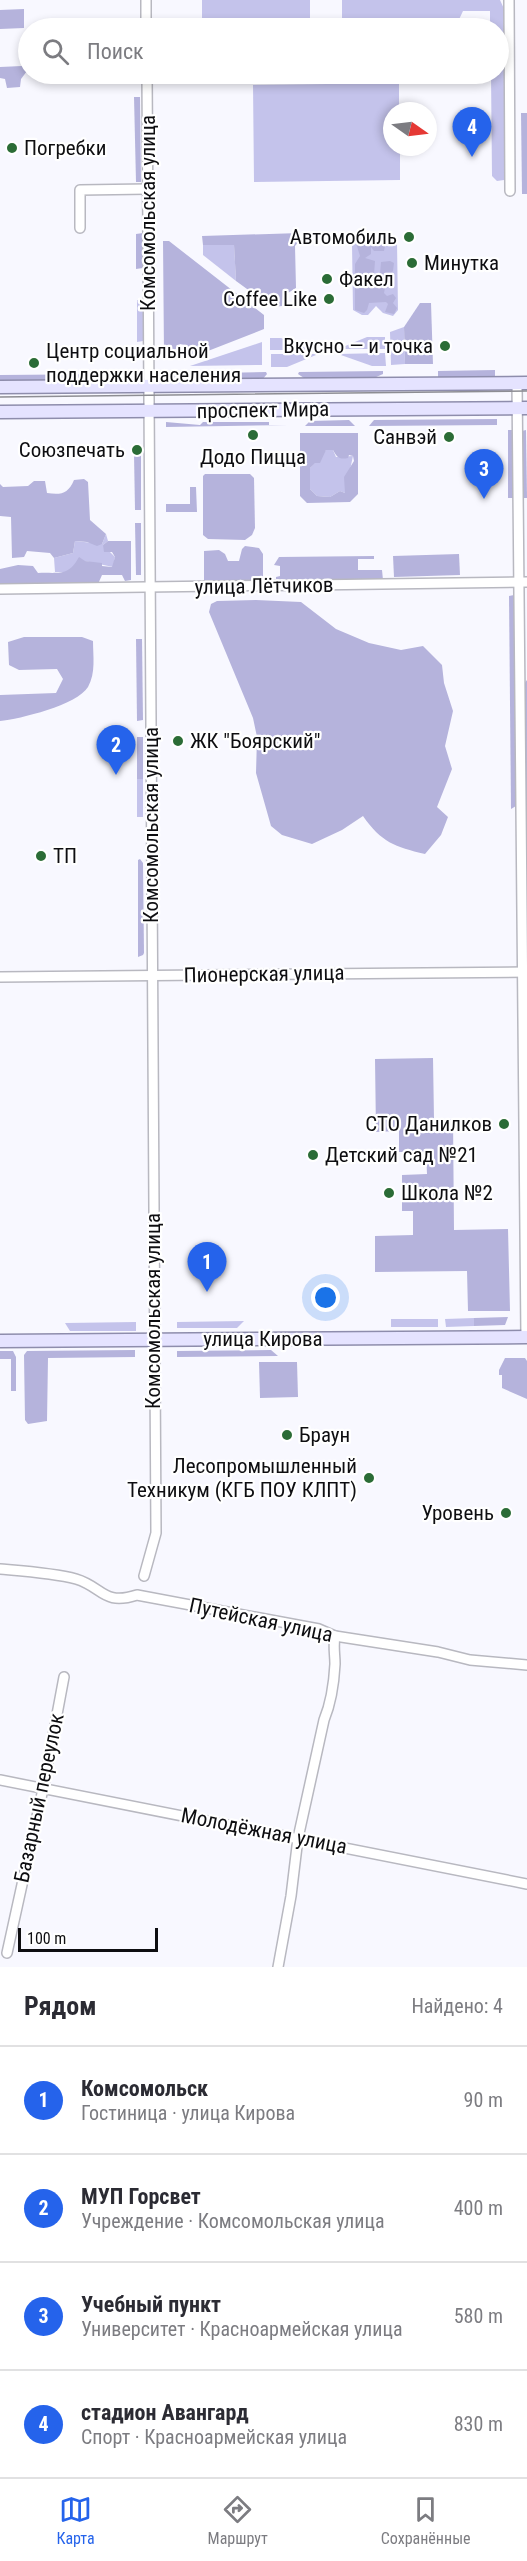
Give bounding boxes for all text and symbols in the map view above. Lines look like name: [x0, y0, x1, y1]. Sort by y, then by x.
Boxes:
search box: [18, 18, 509, 84]
icon: search: [39, 35, 72, 68]
text: Поиск: [87, 39, 144, 64]
north arrow: [383, 102, 437, 156]
pin: 4: [452, 108, 492, 157]
street label: Комсомольская улица: [136, 115, 160, 311]
place label: Погребки: [24, 136, 106, 160]
marker: Погребки: [5, 141, 19, 155]
place label: Автомобиль: [290, 225, 397, 249]
marker: Автомобиль: [402, 230, 416, 244]
place label: Минутка: [424, 251, 499, 275]
marker: Минутка: [405, 256, 419, 270]
place label: Факел: [339, 267, 394, 291]
marker: Факел: [320, 272, 334, 286]
place label: Coffee Like: [223, 287, 317, 311]
marker: Coffee Like: [322, 292, 336, 306]
place label: Вкусно — и точка: [283, 334, 433, 358]
place label: Центр социальной поддержки населения: [46, 339, 241, 387]
marker: Вкусно — и точка: [438, 339, 452, 353]
marker: Центр социальной поддержки населения: [27, 356, 41, 370]
street label: проспект Мира: [196, 397, 330, 423]
place label: Санвэй: [373, 425, 437, 449]
marker: Додо Пицца: [246, 428, 260, 442]
marker: Санвэй: [442, 430, 456, 444]
place label: Союзпечать: [19, 438, 125, 462]
marker: Союзпечать: [130, 443, 144, 457]
place label: Додо Пицца: [200, 445, 306, 469]
pin: 3: [464, 450, 504, 499]
street label: улица Лётчиков: [194, 573, 334, 599]
pin: 2: [96, 726, 136, 775]
street label: Комсомольская улица: [139, 727, 163, 923]
place label: ЖК "Боярский": [190, 729, 320, 753]
marker: ЖК "Боярский": [171, 734, 185, 748]
place label: ТП: [53, 844, 77, 868]
marker: ТП: [34, 849, 48, 863]
street label: Пионерская улица: [183, 961, 345, 987]
place label: СТО Данилков: [365, 1112, 492, 1136]
marker: СТО Данилков: [497, 1117, 511, 1131]
place label: Детский сад №21: [325, 1143, 478, 1167]
marker: Детский сад №21: [306, 1148, 320, 1162]
place label: Школа №2: [401, 1181, 493, 1205]
marker: Школа №2: [382, 1186, 396, 1200]
street label: Комсомольская улица: [141, 1213, 165, 1409]
pin: 1: [188, 1242, 226, 1292]
your location: [311, 1283, 340, 1312]
street label: улица Кирова: [203, 1327, 323, 1351]
place label: Браун: [299, 1423, 350, 1447]
marker: Браун: [280, 1428, 294, 1442]
place label: Лесопромышленный Техникум (КГБ ПОУ КЛПТ): [127, 1454, 357, 1502]
marker: Лесопромышленный Техникум (КГБ ПОУ КЛПТ): [362, 1471, 376, 1485]
place label: Уровень: [421, 1501, 494, 1525]
marker: Уровень: [499, 1506, 513, 1520]
street label: Путейская улица: [187, 1593, 335, 1647]
street label: Базарный переулок: [9, 1711, 69, 1885]
street label: Молодёжная улица: [179, 1803, 349, 1859]
scale bar: [18, 1925, 158, 1952]
text: 100 m: [27, 1929, 66, 1948]
text: Рядом: [24, 1991, 96, 2021]
text: Найдено: 4: [411, 1994, 503, 2018]
text: Комсомольск: [81, 2076, 208, 2101]
text: 1: [38, 2088, 49, 2112]
text: 90 m: [464, 2088, 503, 2112]
text: Гостиница · улица Кирова: [81, 2101, 295, 2125]
text: МУП Горсвет: [81, 2184, 201, 2209]
text: 2: [38, 2196, 49, 2220]
text: 400 m: [454, 2196, 503, 2220]
text: Учреждение · Комсомольская улица: [81, 2209, 385, 2233]
text: Учебный пункт: [81, 2292, 221, 2317]
text: 3: [38, 2304, 49, 2328]
text: 580 m: [454, 2304, 503, 2328]
text: Университет · Красноармейская улица: [81, 2317, 402, 2341]
text: стадион Авангард: [81, 2400, 249, 2425]
text: 4: [38, 2412, 49, 2436]
text: 830 m: [454, 2412, 503, 2436]
text: Спорт · Красноармейская улица: [81, 2425, 347, 2449]
tab: Карта: [56, 2493, 95, 2548]
tab: Маршрут: [208, 2493, 268, 2548]
tab: Сохранённые: [381, 2493, 471, 2548]

